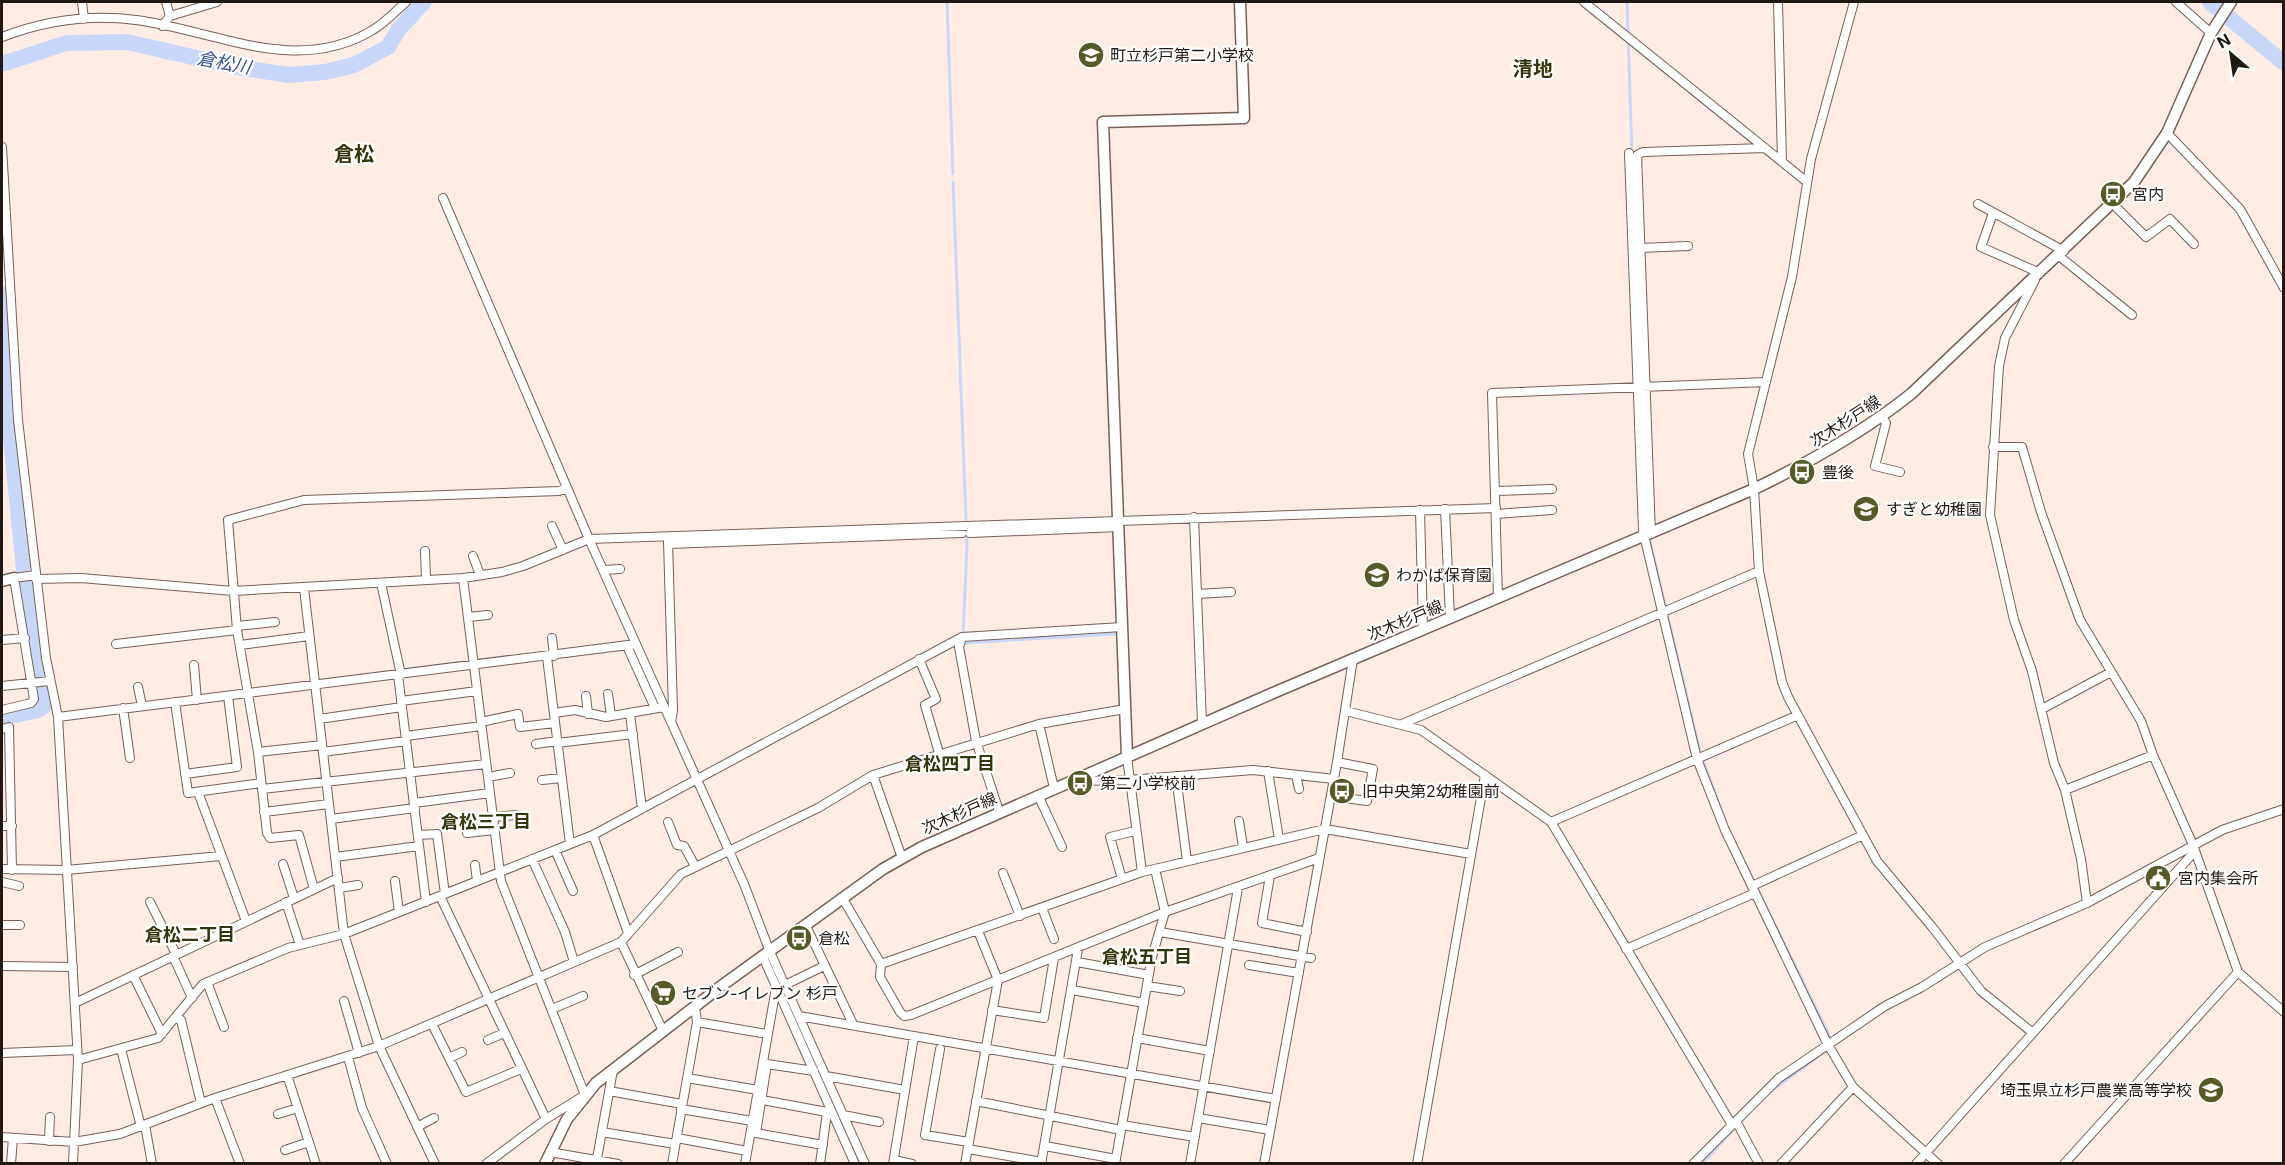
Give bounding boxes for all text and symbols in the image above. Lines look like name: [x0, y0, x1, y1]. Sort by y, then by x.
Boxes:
north arrow: [2201, 24, 2261, 84]
text: N: [2214, 29, 2234, 53]
school or university icon: 町立杉戸第二小学校: [1076, 40, 1106, 70]
place label: 町立杉戸第二小学校: [1110, 45, 1254, 65]
water label: 倉松川: [196, 47, 255, 78]
district label: 清地: [1513, 57, 1553, 81]
district label: 倉松: [334, 142, 374, 166]
bus stop icon: 宮内: [2098, 179, 2128, 209]
place label: 宮内: [2132, 184, 2164, 204]
street label: 次木杉戸線: [1806, 391, 1884, 451]
bus stop icon: 豊後: [1787, 457, 1817, 487]
place label: 豊後: [1822, 462, 1854, 482]
school or university icon: すぎと幼稚園: [1851, 494, 1881, 524]
place label: すぎと幼稚園: [1886, 499, 1982, 519]
school or university icon: わかば保育園: [1362, 560, 1392, 590]
place label: わかば保育園: [1396, 565, 1492, 585]
street label: 次木杉戸線: [1364, 595, 1446, 645]
district label: 倉松四丁目: [905, 753, 995, 774]
bus stop icon: 第二小学校前: [1065, 768, 1095, 798]
place label: 第二小学校前: [1100, 773, 1196, 793]
bus stop icon: 旧中央第2幼稚園前: [1327, 776, 1357, 806]
place label: 旧中央第2幼稚園前: [1362, 781, 1500, 801]
street label: 次木杉戸線: [918, 788, 1000, 838]
district label: 倉松三丁目: [441, 811, 531, 832]
public building icon: 宮内集会所: [2143, 863, 2173, 893]
place label: 宮内集会所: [2178, 868, 2258, 888]
bus stop icon: 倉松: [784, 923, 814, 953]
district label: 倉松二丁目: [145, 924, 235, 945]
place label: 倉松: [818, 928, 850, 948]
district label: 倉松五丁目: [1102, 946, 1192, 967]
supermarket icon: セブン-イレブン 杉戸: [648, 978, 678, 1008]
place label: セブン-イレブン 杉戸: [682, 983, 838, 1003]
school or university icon: 埼玉県立杉戸農業高等学校: [2196, 1075, 2226, 1105]
place label: 埼玉県立杉戸農業高等学校: [2000, 1080, 2192, 1100]

